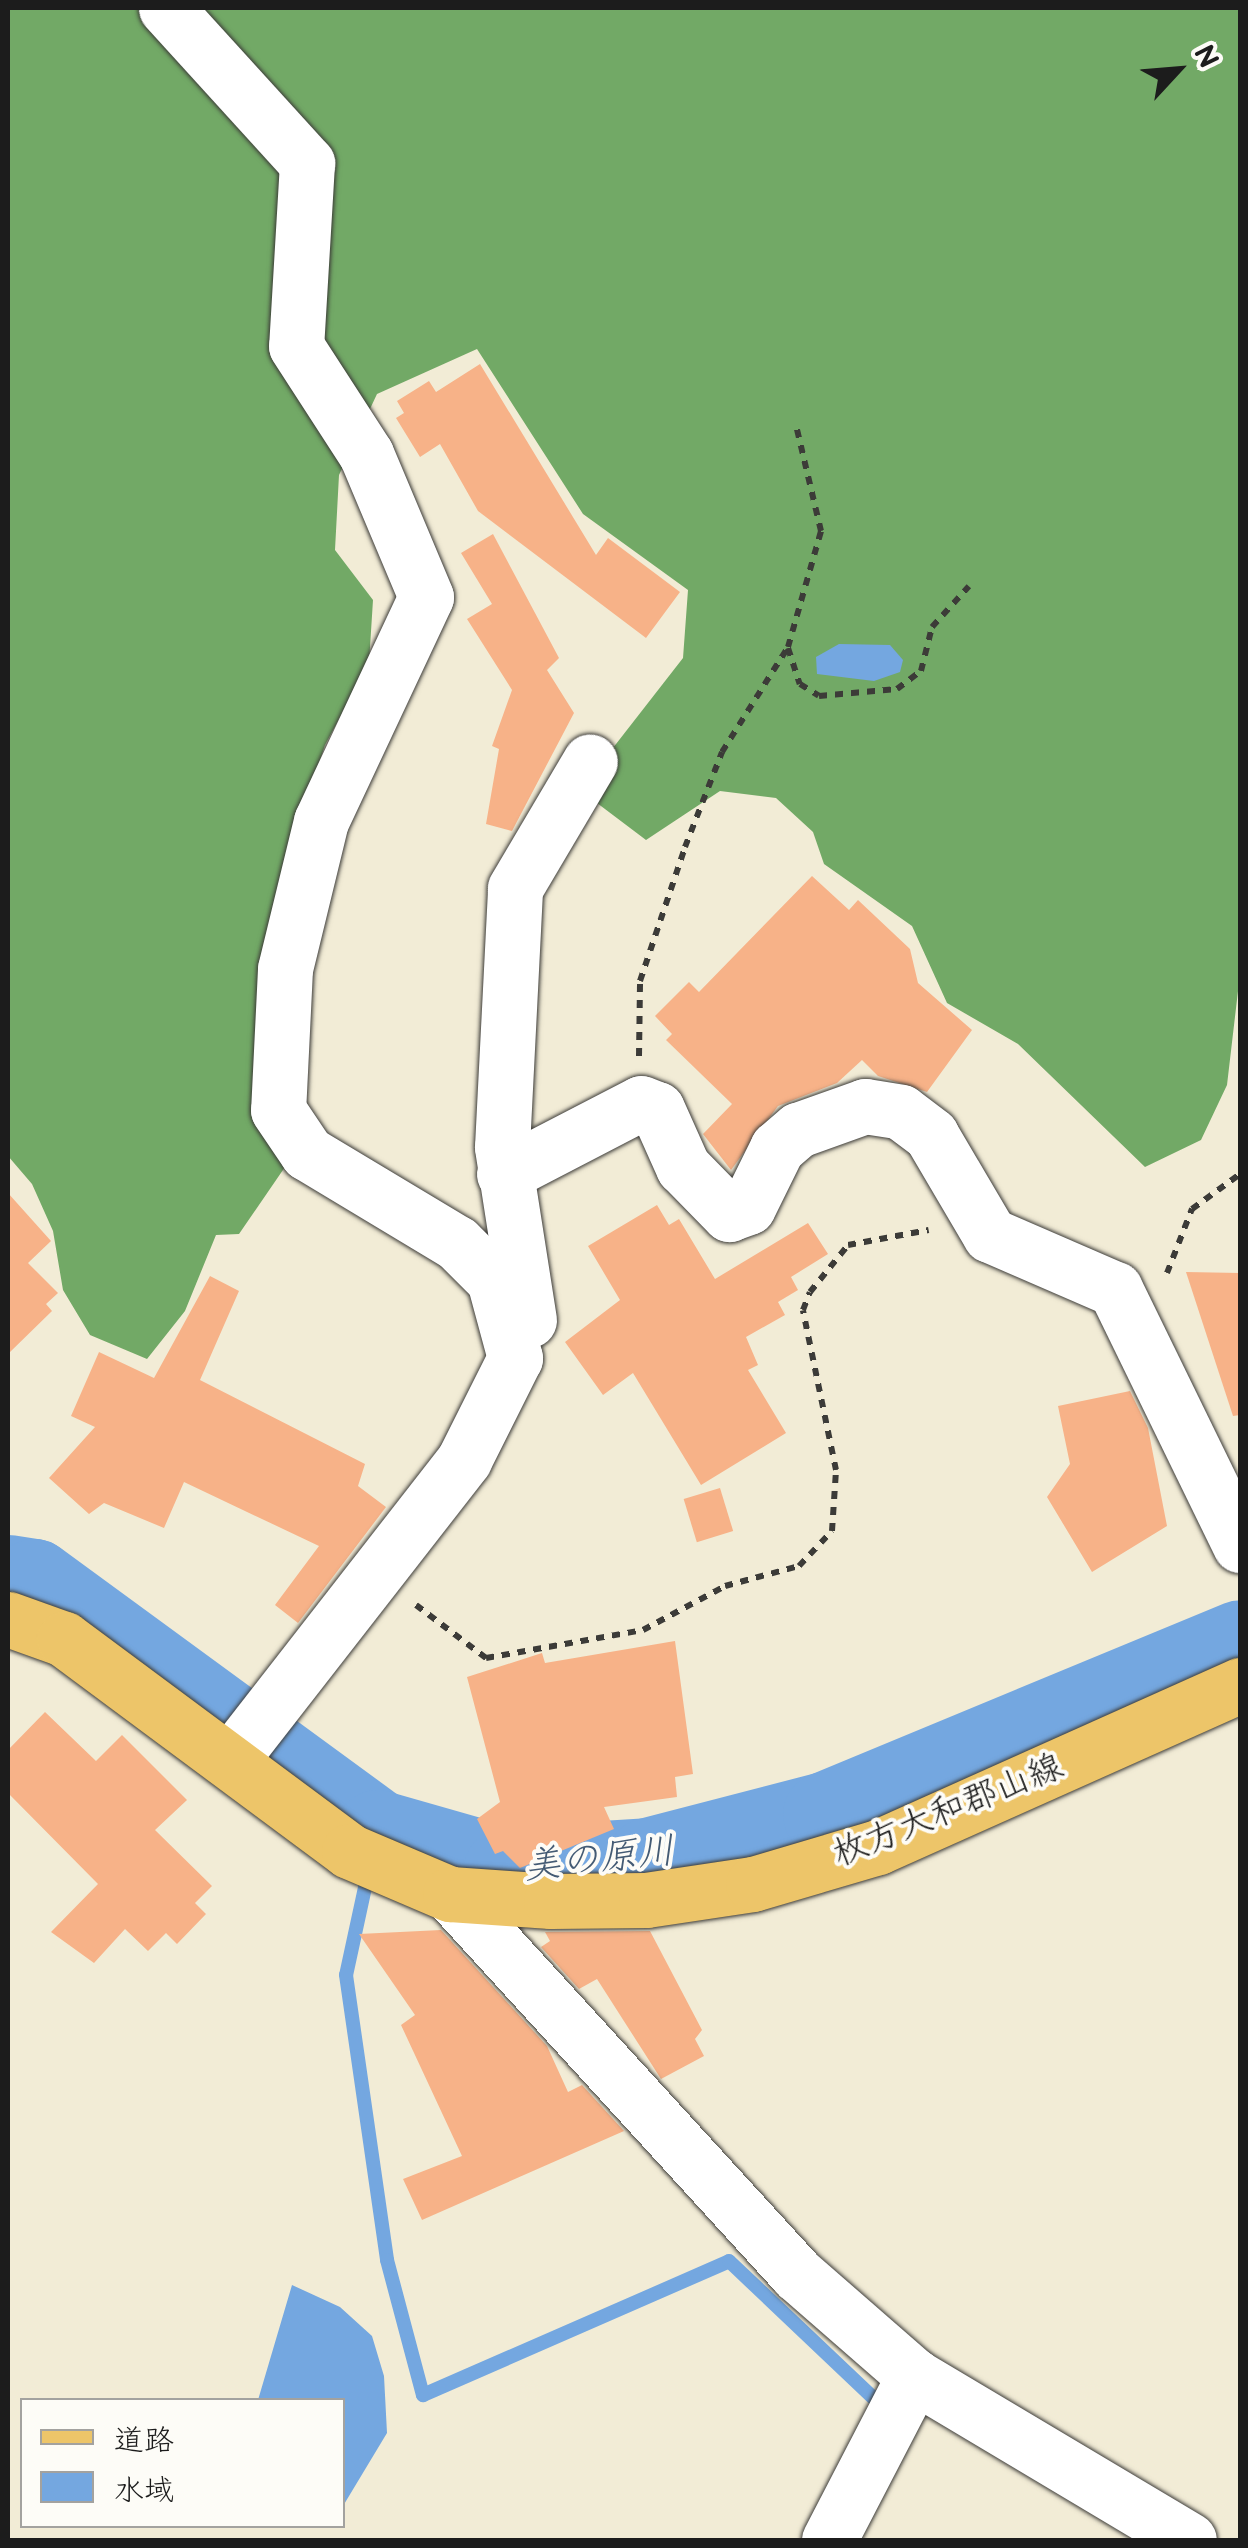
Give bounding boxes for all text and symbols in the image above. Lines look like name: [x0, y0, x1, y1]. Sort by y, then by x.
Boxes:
north arrow: [1128, 20, 1228, 120]
text: N: [1186, 40, 1225, 73]
street label: 枚方大和郡山線: [827, 1746, 1069, 1876]
water label: 美の原川: [521, 1828, 677, 1890]
legend: [20, 2398, 345, 2528]
text: 道路: [114, 2423, 174, 2459]
text: 水域: [114, 2473, 174, 2509]

